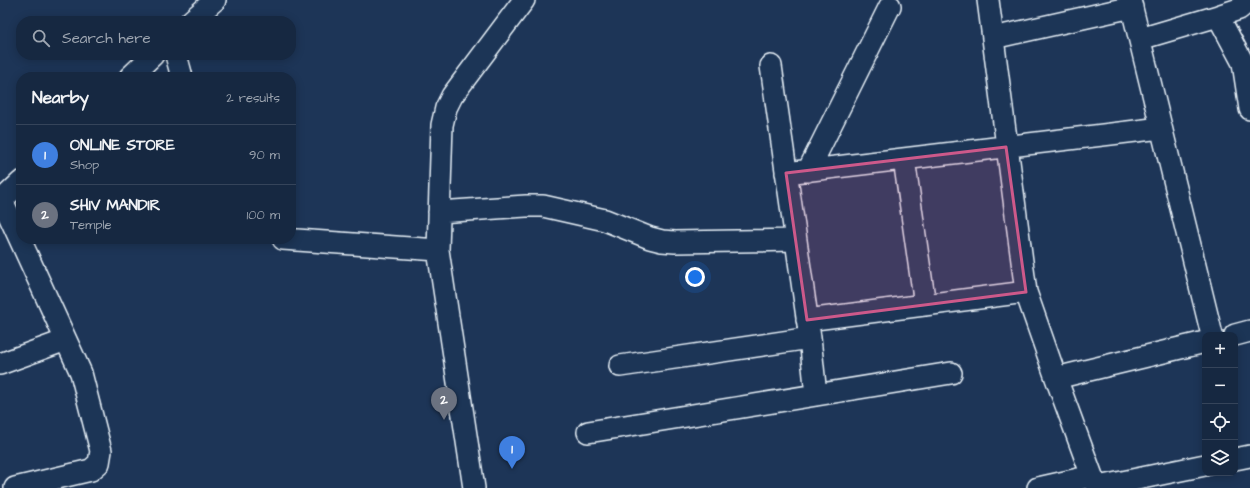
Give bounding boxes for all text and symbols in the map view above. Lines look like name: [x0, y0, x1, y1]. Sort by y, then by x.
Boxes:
search box: [16, 16, 296, 60]
icon: search: [30, 27, 52, 49]
text: Search here: [62, 28, 151, 49]
text: Nearby: [32, 86, 89, 110]
text: 2 results: [226, 89, 280, 107]
text: ONLINE STORE: [70, 135, 175, 156]
text: 1: [44, 146, 46, 164]
text: 90 m: [249, 146, 280, 164]
text: Shop: [70, 156, 99, 174]
text: SHIV MANDIR: [70, 195, 161, 216]
text: 2: [41, 206, 49, 224]
text: 100 m: [247, 206, 280, 224]
text: Temple: [70, 216, 112, 234]
your location: [685, 267, 705, 287]
map controls: [1202, 332, 1238, 476]
button: +: [1202, 332, 1238, 368]
button: −: [1202, 368, 1238, 404]
pin: 2: [431, 387, 457, 420]
button: locate: [1202, 404, 1238, 440]
pin: 1: [499, 436, 525, 469]
button: layers: [1202, 440, 1238, 476]

